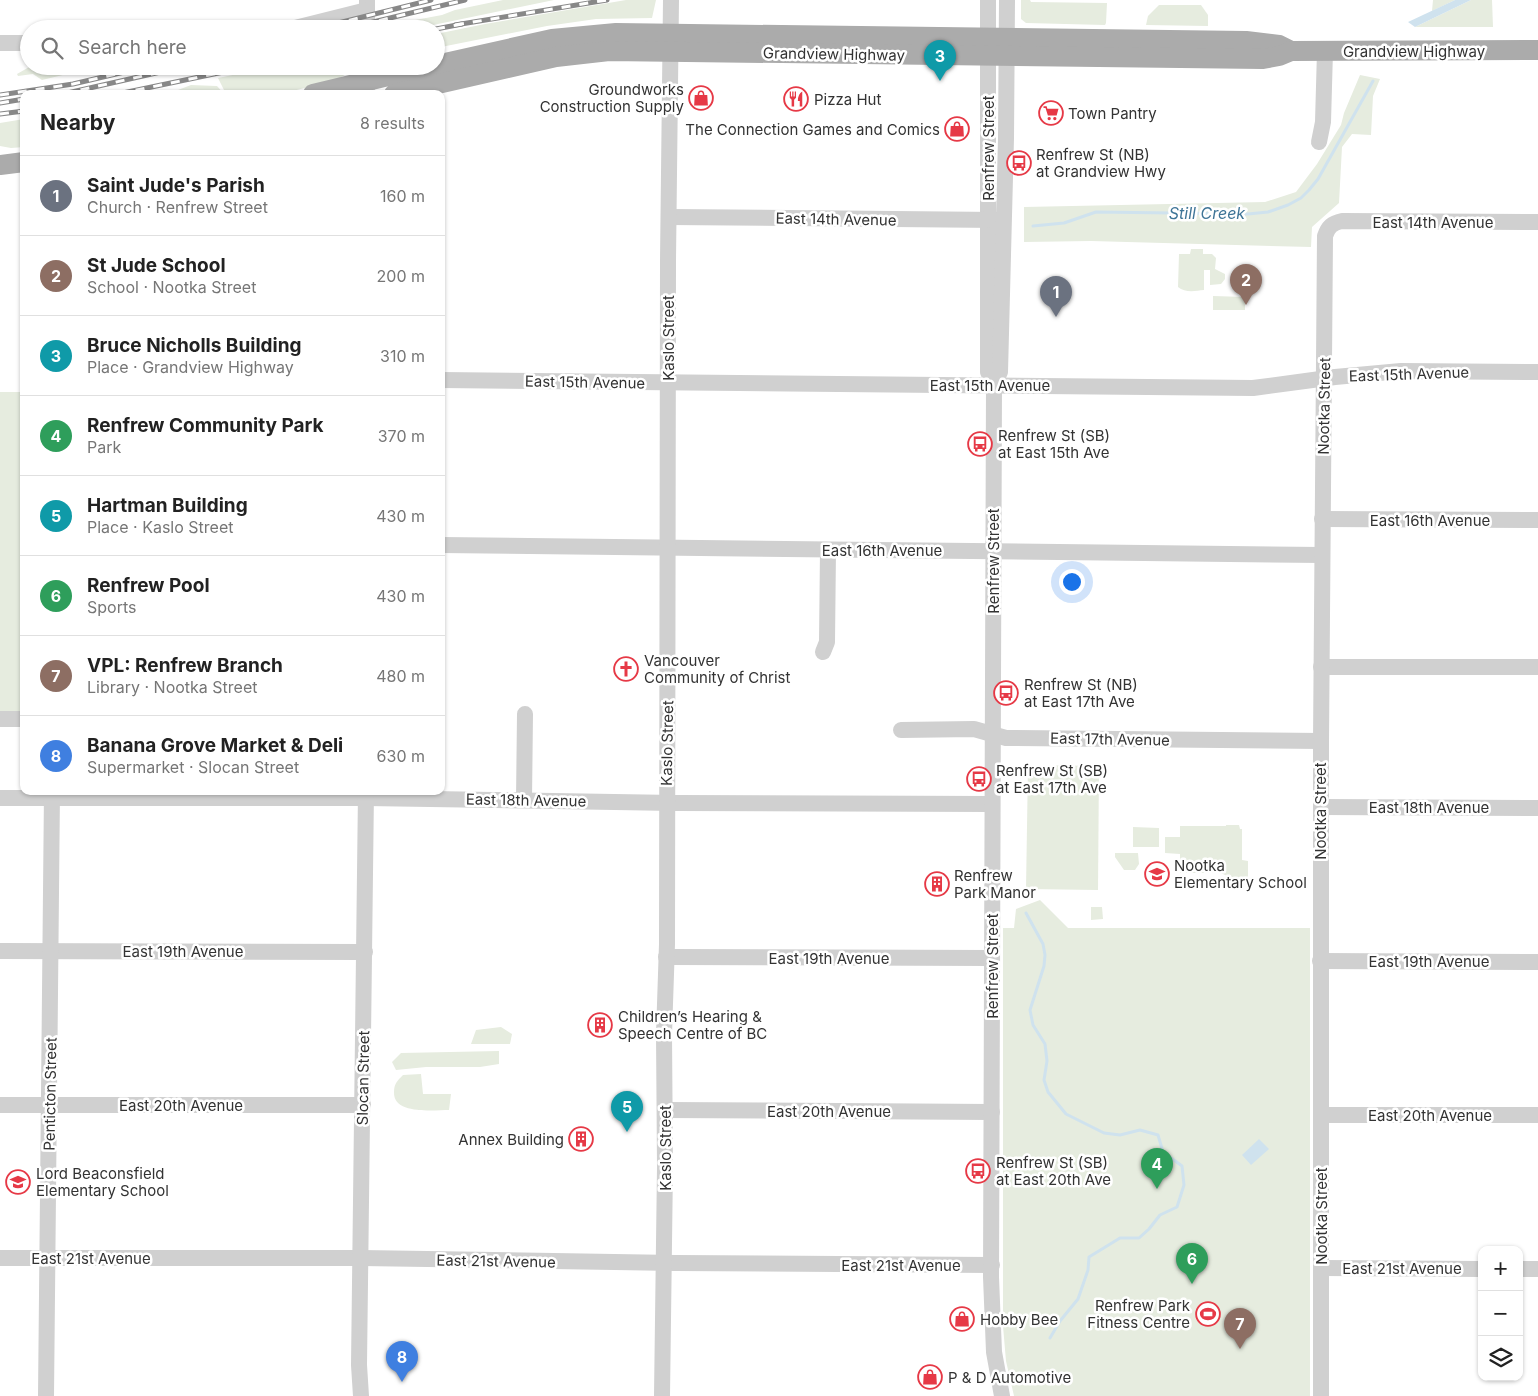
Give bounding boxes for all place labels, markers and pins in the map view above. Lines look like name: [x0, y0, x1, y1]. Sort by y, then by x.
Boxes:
pin: 3: [924, 40, 956, 81]
place label: Groundworks Construction Supply: [540, 80, 685, 116]
shop icon: Groundworks Construction Supply: [688, 85, 714, 111]
restaurant icon: Pizza Hut: [783, 86, 809, 112]
place label: Pizza Hut: [814, 90, 881, 109]
supermarket icon: Town Pantry: [1038, 100, 1064, 126]
place label: Town Pantry: [1068, 104, 1157, 123]
shop icon: The Connection Games and Comics: [944, 116, 970, 142]
place label: The Connection Games and Comics: [685, 120, 940, 139]
place label: Renfrew St (NB) at Grandview Hwy: [1036, 145, 1166, 181]
bus stop icon: Renfrew St (NB) at Grandview Hwy: [1006, 150, 1032, 176]
pin: 2: [1230, 264, 1262, 305]
pin: 1: [1040, 276, 1072, 317]
place label: Renfrew St (SB) at East 15th Ave: [998, 426, 1110, 462]
bus stop icon: Renfrew St (SB) at East 15th Ave: [967, 431, 993, 457]
place label: Vancouver Community of Christ: [644, 651, 790, 687]
church icon: Vancouver Community of Christ: [613, 656, 639, 682]
place label: Renfrew St (NB) at East 17th Ave: [1024, 675, 1138, 711]
bus stop icon: Renfrew St (NB) at East 17th Ave: [993, 680, 1019, 706]
place label: Renfrew St (SB) at East 17th Ave: [996, 761, 1108, 797]
bus stop icon: Renfrew St (SB) at East 17th Ave: [966, 766, 992, 792]
place label: Nootka Elementary School: [1174, 856, 1307, 892]
school or university icon: Nootka Elementary School: [1144, 861, 1170, 887]
place label: Renfrew Park Manor: [954, 866, 1036, 902]
building icon: Renfrew Park Manor: [924, 871, 950, 897]
place label: Children’s Hearing & Speech Centre of BC: [618, 1007, 767, 1043]
building icon: Children’s Hearing & Speech Centre of BC: [587, 1012, 613, 1038]
pin: 5: [611, 1091, 643, 1132]
building icon: Annex Building: [568, 1126, 594, 1152]
place label: Annex Building: [458, 1130, 564, 1149]
pin: 4: [1141, 1148, 1173, 1189]
place label: Renfrew St (SB) at East 20th Ave: [996, 1153, 1111, 1189]
bus stop icon: Renfrew St (SB) at East 20th Ave: [965, 1158, 991, 1184]
place label: Lord Beaconsfield Elementary School: [36, 1164, 169, 1200]
school or university icon: Lord Beaconsfield Elementary School: [5, 1169, 31, 1195]
pin: 6: [1176, 1243, 1208, 1284]
place label: Renfrew Park Fitness Centre: [1087, 1296, 1191, 1332]
sports icon: Renfrew Park Fitness Centre: [1195, 1301, 1221, 1327]
shop icon: Hobby Bee: [949, 1306, 975, 1332]
pin: 7: [1224, 1308, 1256, 1349]
place label: Hobby Bee: [980, 1310, 1058, 1329]
pin: 8: [386, 1341, 418, 1382]
shop icon: P & D Automotive: [917, 1364, 943, 1390]
place label: P & D Automotive: [948, 1368, 1071, 1387]

